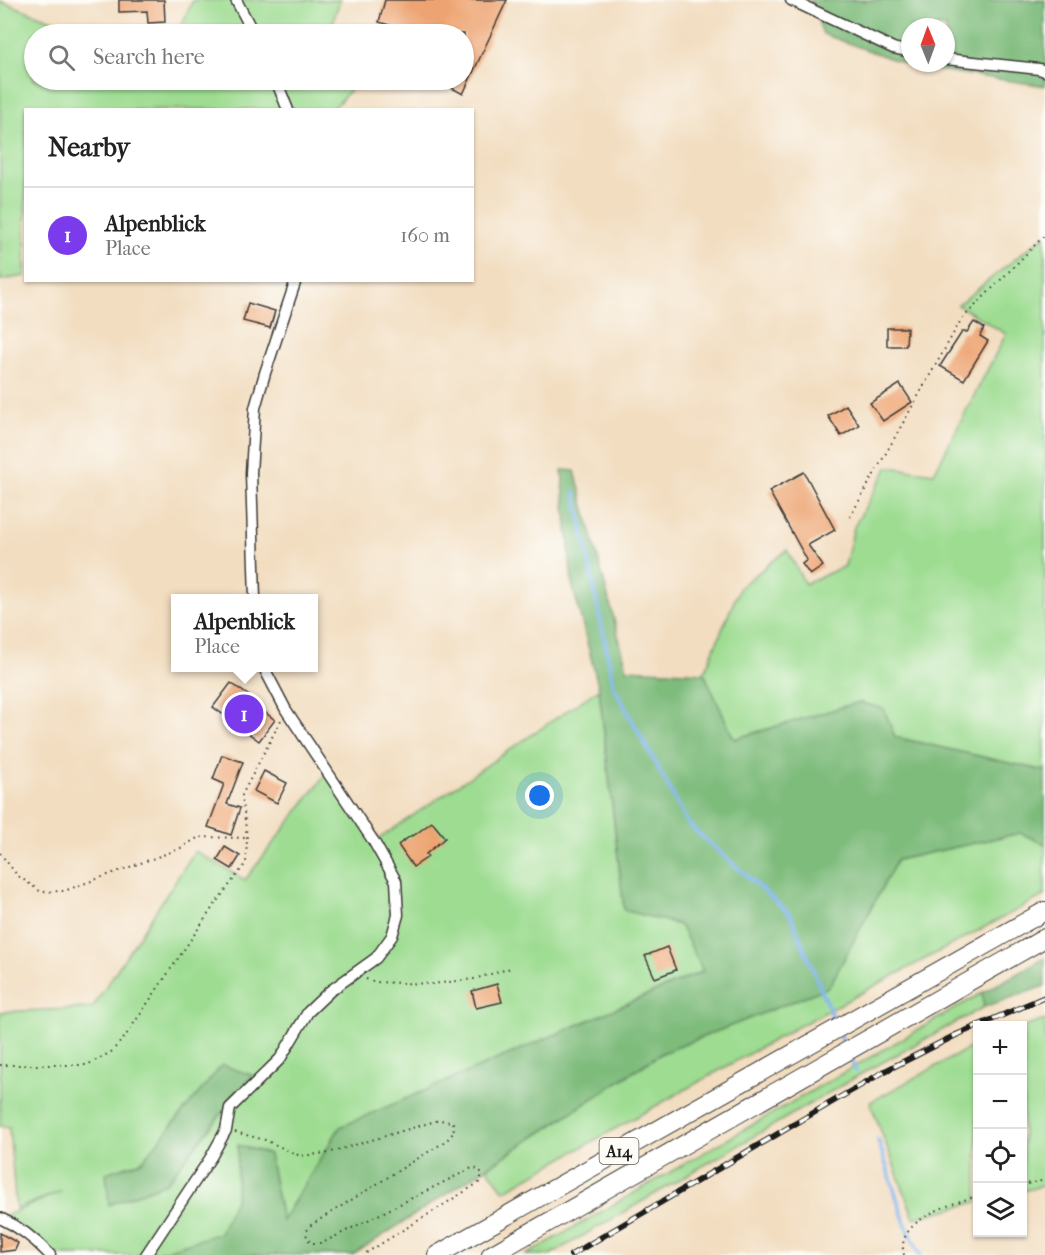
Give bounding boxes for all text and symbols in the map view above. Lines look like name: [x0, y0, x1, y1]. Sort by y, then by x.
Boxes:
north arrow: [901, 18, 955, 72]
search box: [24, 24, 474, 90]
icon: search: [45, 41, 78, 74]
text: Search here: [93, 44, 205, 70]
text: Nearby: [48, 132, 130, 163]
text: Alpenblick: [105, 211, 206, 237]
text: 1: [64, 224, 71, 247]
text: 160 m: [400, 224, 450, 247]
text: Place: [105, 237, 151, 260]
popup: [171, 594, 318, 672]
text: Alpenblick: [194, 609, 295, 635]
text: Place: [194, 635, 240, 658]
pin: 1: [224, 692, 264, 736]
your location: [525, 781, 554, 810]
map controls: [973, 1021, 1027, 1237]
button: +: [973, 1021, 1027, 1075]
button: −: [973, 1075, 1027, 1129]
button: locate: [973, 1129, 1027, 1183]
road number: A14: [600, 1138, 638, 1164]
button: layers: [973, 1183, 1027, 1237]

